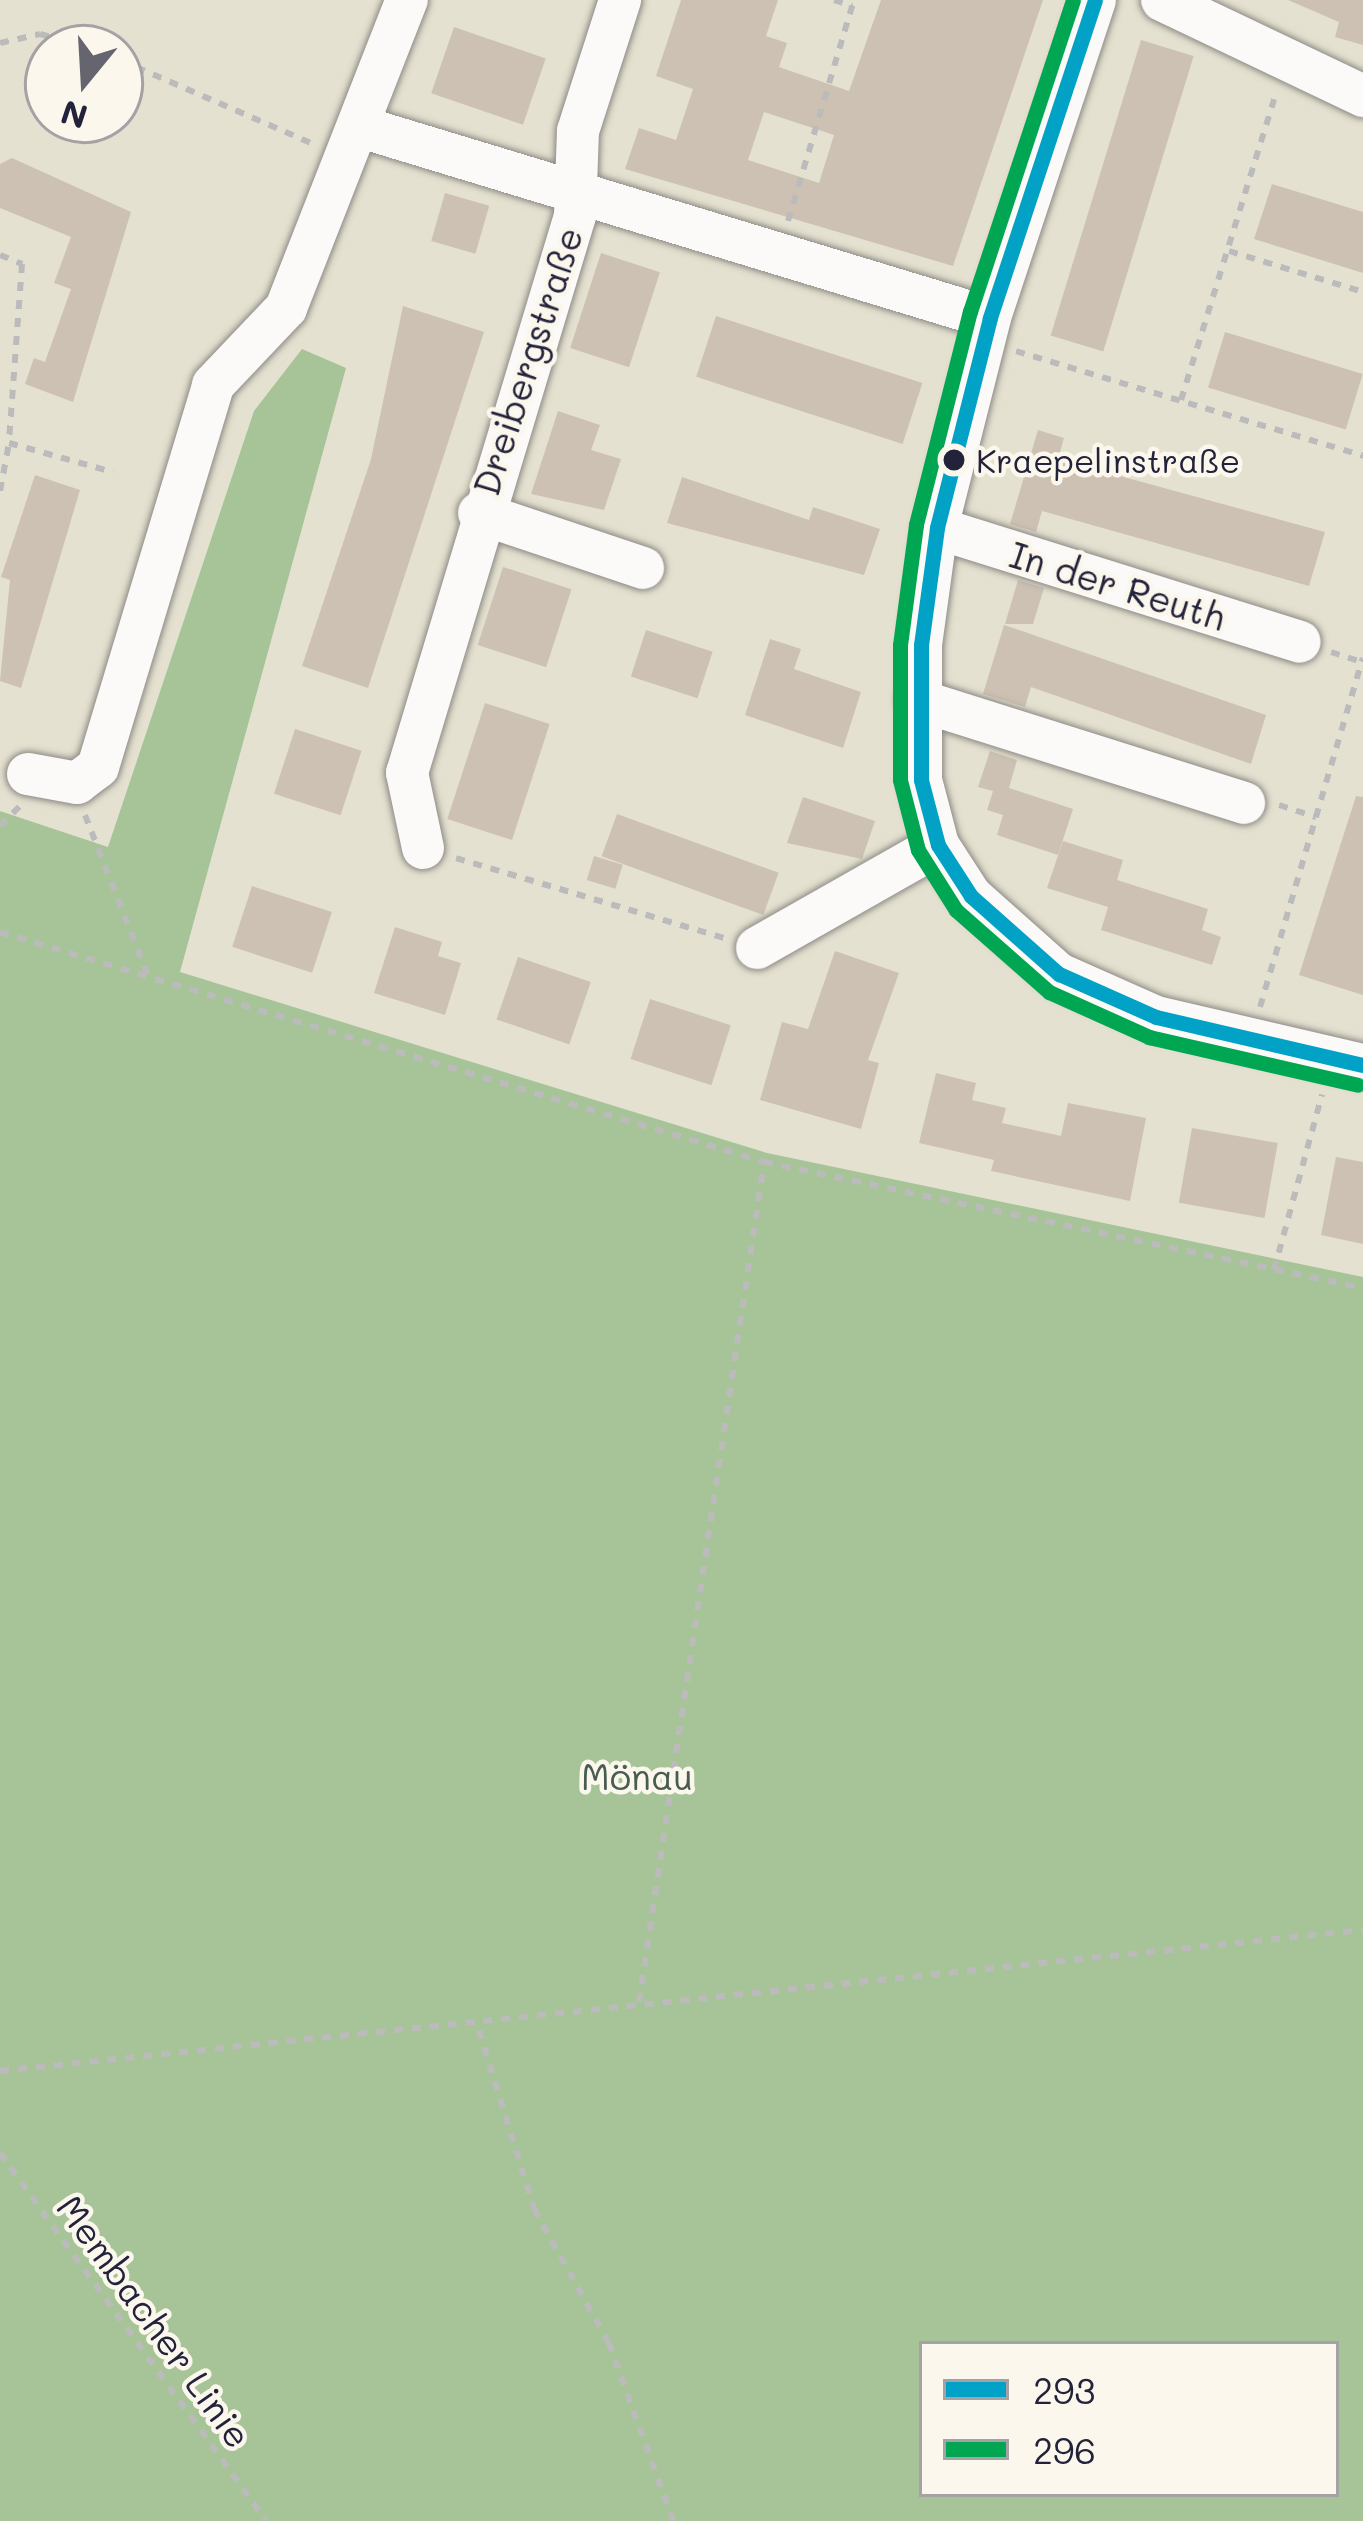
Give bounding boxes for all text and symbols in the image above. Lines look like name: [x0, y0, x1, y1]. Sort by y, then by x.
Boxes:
north arrow: [24, 24, 144, 144]
text: N: [55, 92, 92, 140]
street label: Dreibergstraße: [463, 222, 591, 500]
place label: Kraepelinstraße: [976, 440, 1240, 480]
marker: Kraepelinstraße: [943, 449, 965, 471]
street label: In der Reuth: [1005, 532, 1231, 638]
park label: Mönau: [581, 1754, 693, 1798]
street label: Membacher Linie: [49, 2186, 261, 2456]
legend: [919, 2341, 1339, 2497]
text: 293: [1033, 2366, 1095, 2413]
text: 296: [1033, 2426, 1096, 2473]

